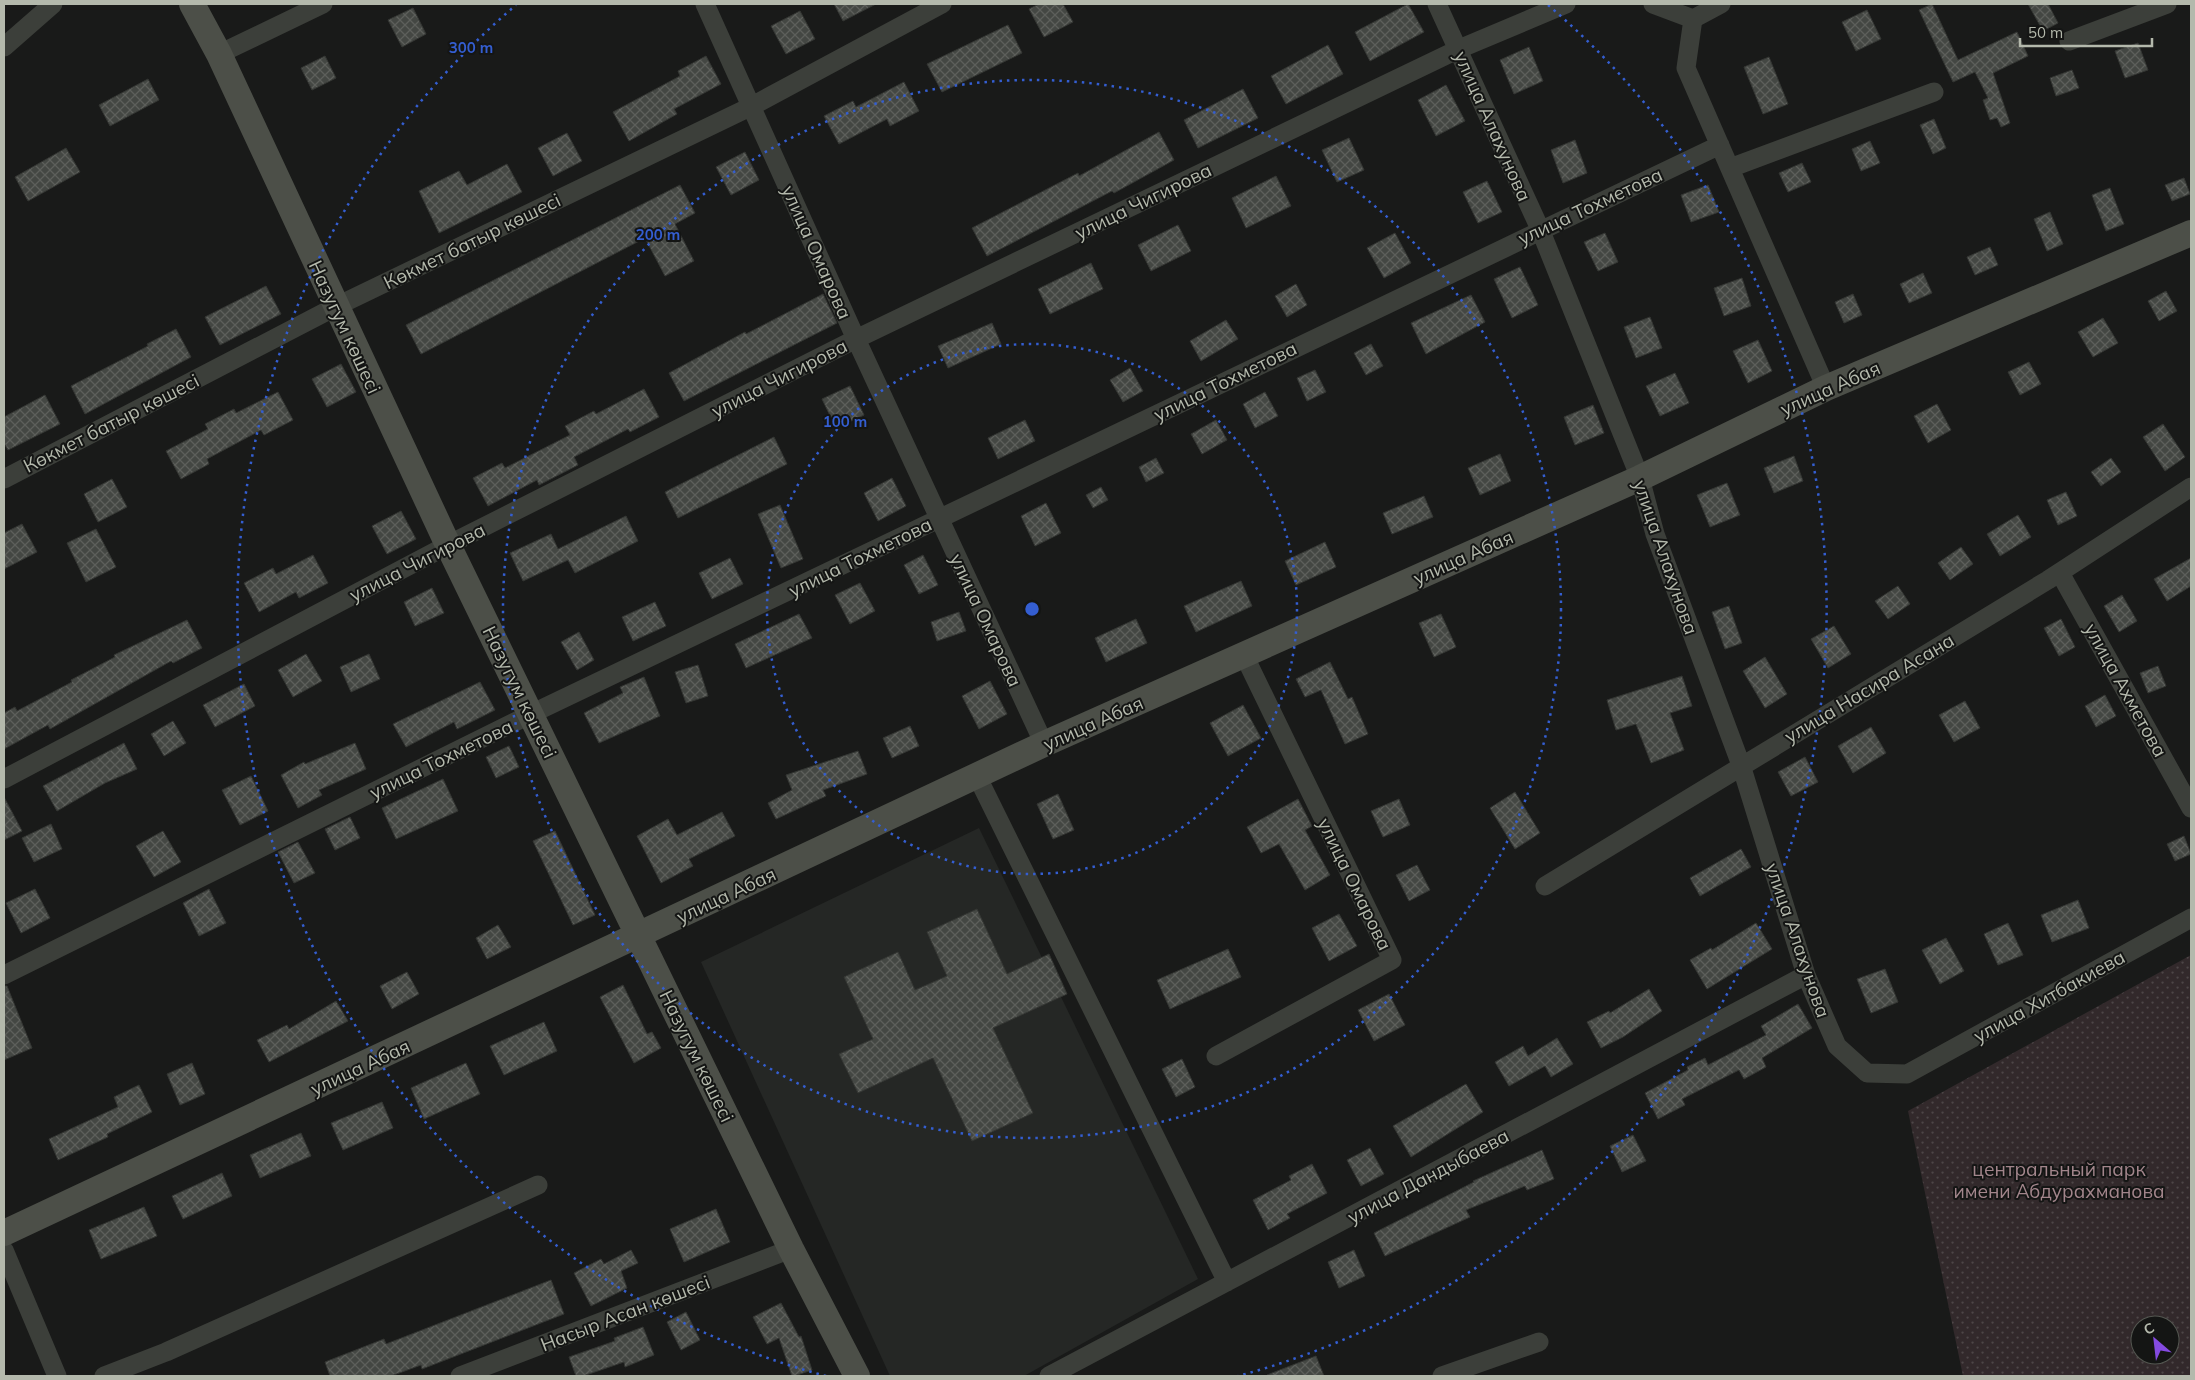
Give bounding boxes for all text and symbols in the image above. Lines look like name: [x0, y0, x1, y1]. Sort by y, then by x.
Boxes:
scale bar: [2020, 15, 2152, 47]
text: 50 m: [2028, 23, 2063, 42]
text: 300 m: [449, 38, 493, 57]
street label: улица Алахунова: [1449, 47, 1537, 205]
street label: улица Чигирова: [1071, 157, 1215, 245]
street label: улица Тохметова: [1514, 162, 1666, 250]
street label: улица Омарова: [777, 181, 857, 323]
street label: Көкмет батыр көшесі: [379, 188, 565, 294]
text: 200 m: [636, 225, 680, 244]
street label: Назугум көшесі: [304, 257, 386, 397]
street label: улица Чигирова: [707, 333, 851, 423]
street label: улица Тохметова: [1149, 336, 1301, 426]
street label: улица Абая: [1776, 355, 1884, 421]
street label: Көкмет батыр көшесі: [19, 368, 203, 478]
text: 100 m: [823, 412, 867, 431]
street label: улица Алахунова: [1628, 476, 1704, 638]
street label: улица Тохметова: [784, 512, 936, 602]
street label: улица Чигирова: [345, 517, 489, 607]
street label: улица Абая: [1409, 524, 1517, 590]
street label: улица Омарова: [945, 550, 1027, 690]
centre of rings: [1023, 600, 1041, 618]
street label: улица Ахметова: [2079, 619, 2173, 761]
street label: Назугум көшесі: [478, 622, 562, 762]
street label: улица Насира Асана: [1780, 628, 1958, 748]
street label: улица Абая: [1039, 690, 1147, 756]
street label: улица Тохметова: [365, 714, 517, 804]
street label: улица Омарова: [1313, 814, 1397, 954]
street label: улица Алахунова: [1760, 859, 1836, 1021]
street label: улица Абая: [672, 862, 780, 928]
street label: улица Хитбакиева: [1969, 944, 2129, 1048]
street label: Назугум көшесі: [655, 986, 739, 1126]
street label: улица Абая: [306, 1034, 414, 1100]
street label: улица Дандыбаева: [1343, 1123, 1513, 1229]
park label: центральный парк имени Абдурахманова: [1953, 1157, 2165, 1203]
street label: Насыр Асан көшесі: [537, 1270, 713, 1356]
north arrow: [2130, 1315, 2180, 1365]
text: С: [2140, 1318, 2157, 1339]

